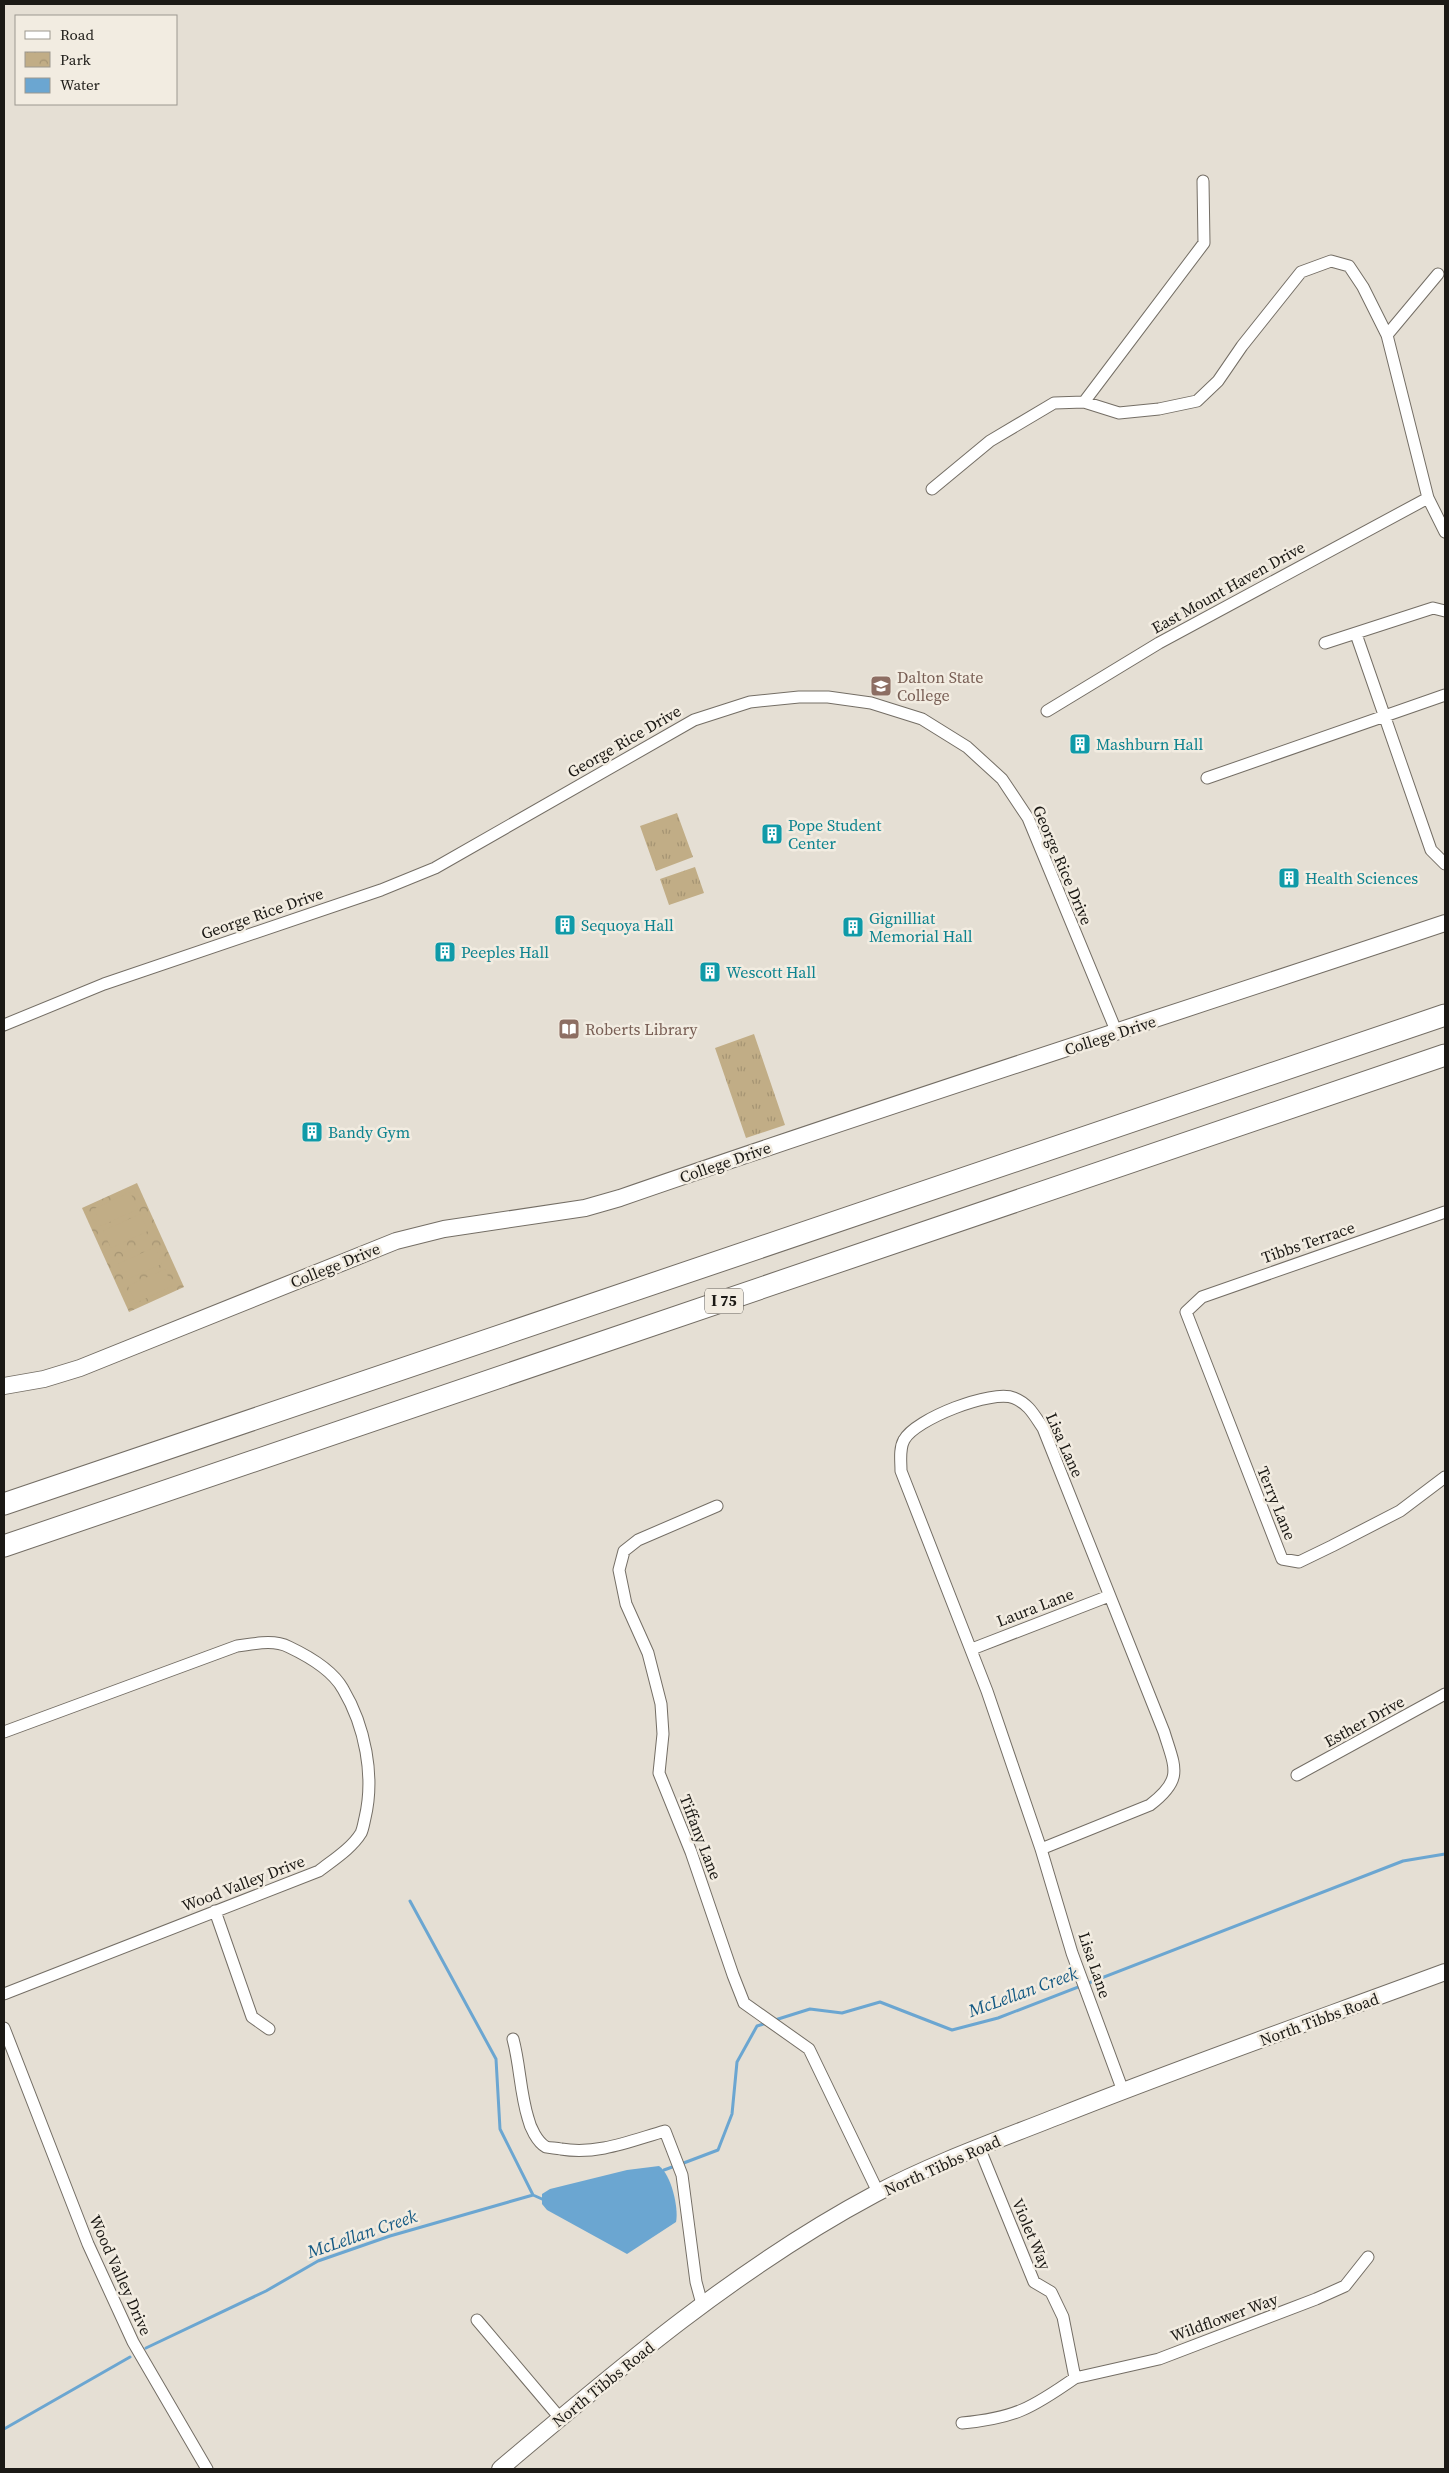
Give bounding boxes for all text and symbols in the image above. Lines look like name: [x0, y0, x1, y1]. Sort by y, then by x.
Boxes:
legend: [15, 15, 178, 105]
text: Road: [60, 24, 94, 45]
text: Park: [60, 49, 92, 70]
text: Water: [60, 74, 101, 95]
street label: East Mount Haven Drive: [1147, 536, 1309, 638]
place label: Dalton State College: [897, 666, 983, 706]
school or university icon: Dalton State College: [869, 674, 893, 698]
street label: George Rice Drive: [563, 699, 685, 783]
building icon: Mashburn Hall: [1068, 732, 1092, 756]
place label: Mashburn Hall: [1096, 733, 1203, 755]
street label: George Rice Drive: [1028, 802, 1098, 928]
place label: Pope Student Center: [788, 814, 882, 854]
building icon: Pope Student Center: [760, 822, 784, 846]
building icon: Health Sciences: [1277, 866, 1301, 890]
place label: Health Sciences: [1305, 867, 1418, 889]
street label: George Rice Drive: [198, 882, 326, 944]
place label: Gignilliat Memorial Hall: [869, 907, 973, 947]
building icon: Sequoya Hall: [553, 913, 577, 937]
place label: Sequoya Hall: [581, 914, 674, 936]
building icon: Gignilliat Memorial Hall: [841, 915, 865, 939]
building icon: Peeples Hall: [433, 940, 457, 964]
place label: Peeples Hall: [461, 941, 549, 963]
building icon: Wescott Hall: [698, 960, 722, 984]
place label: Wescott Hall: [726, 961, 816, 983]
street label: College Drive: [1061, 1010, 1159, 1060]
library icon: Roberts Library: [557, 1017, 581, 1041]
place label: Roberts Library: [585, 1018, 698, 1040]
building icon: Bandy Gym: [300, 1120, 324, 1144]
place label: Bandy Gym: [328, 1121, 410, 1143]
street label: College Drive: [676, 1136, 774, 1188]
street label: Tibbs Terrace: [1258, 1216, 1358, 1268]
street label: College Drive: [287, 1237, 383, 1293]
road number: I 75: [705, 1288, 743, 1314]
street label: Lisa Lane: [1041, 1409, 1089, 1481]
street label: Terry Lane: [1252, 1463, 1302, 1543]
street label: Laura Lane: [993, 1582, 1077, 1632]
street label: Esther Drive: [1320, 1690, 1408, 1752]
street label: Tiffany Lane: [675, 1791, 727, 1883]
street label: Wood Valley Drive: [178, 1849, 308, 1917]
street label: Lisa Lane: [1073, 1929, 1117, 2001]
water label: McLellan Creek: [964, 1960, 1082, 2023]
street label: North Tibbs Road: [1256, 1987, 1382, 2051]
street label: North Tibbs Road: [880, 2129, 1004, 2201]
street label: Violet Way: [1007, 2195, 1057, 2274]
water label: McLellan Creek: [303, 2203, 421, 2264]
street label: Wood Valley Drive: [85, 2211, 157, 2339]
street label: Wildflower Way: [1167, 2287, 1281, 2347]
street label: North Tibbs Road: [547, 2336, 659, 2432]

